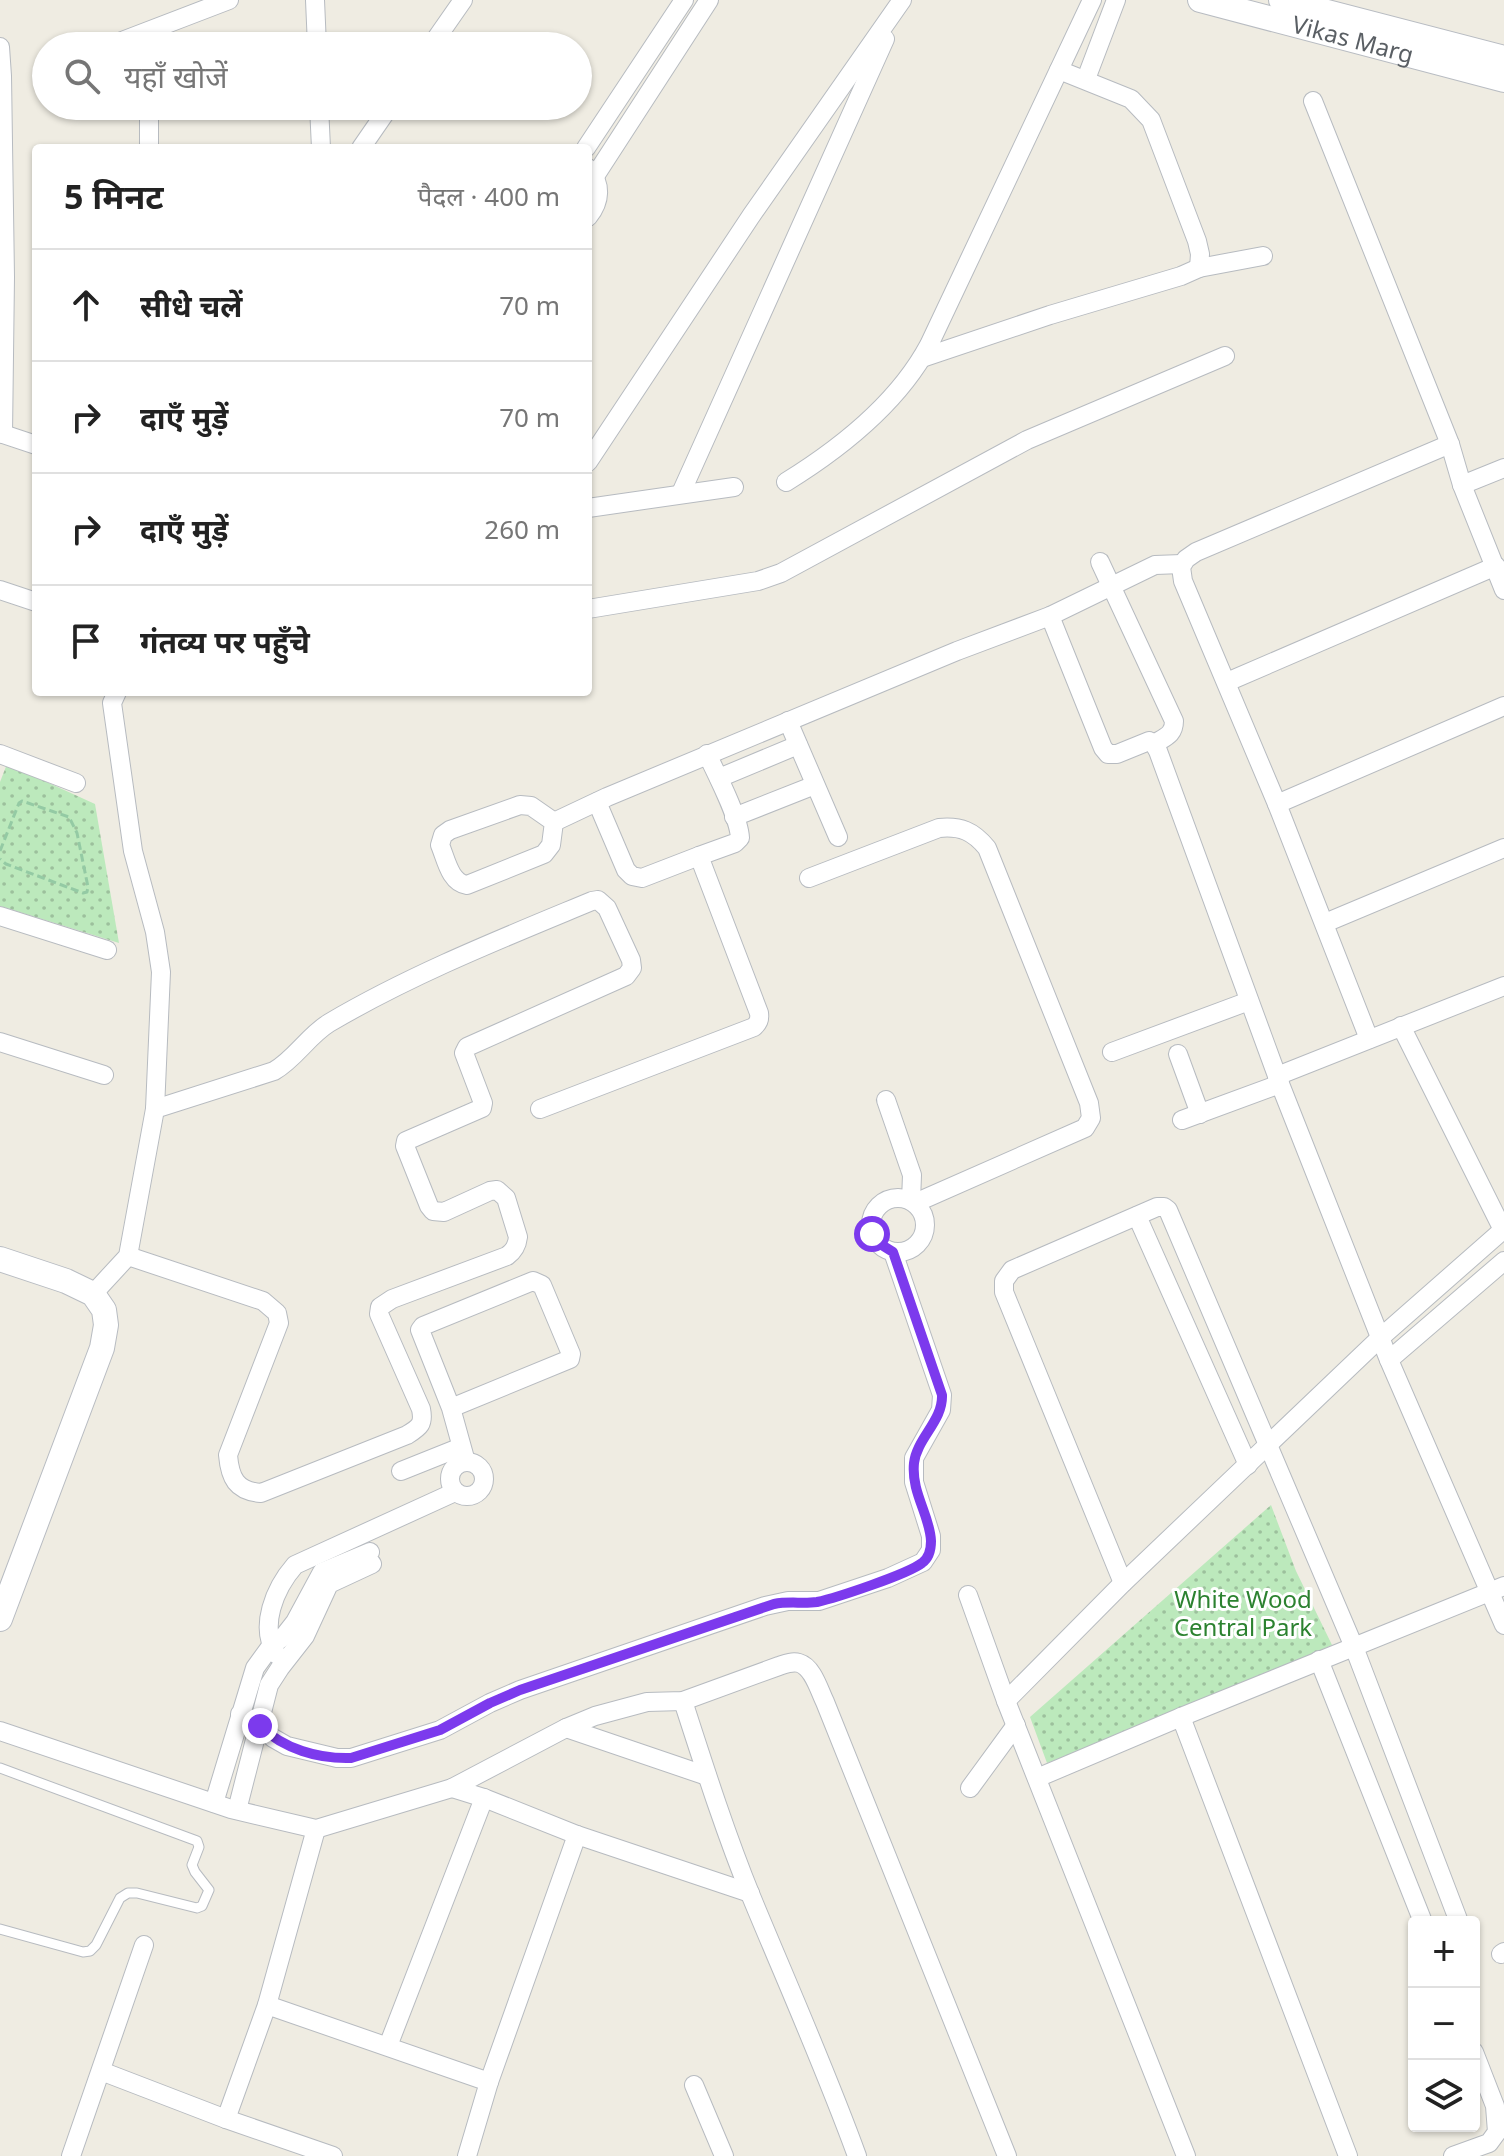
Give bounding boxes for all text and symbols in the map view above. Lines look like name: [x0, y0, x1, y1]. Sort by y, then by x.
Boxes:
street label: Vikas Marg: [1289, 7, 1418, 71]
search box: [32, 32, 592, 120]
icon: search: [60, 54, 104, 98]
text: यहाँ खोजें: [124, 56, 227, 97]
text: 5 मिनट: [64, 173, 164, 219]
text: पैदल · 400 m: [418, 178, 560, 214]
icon: ahead: [64, 283, 108, 327]
text: सीधे चलें: [140, 285, 242, 326]
text: 70 m: [499, 287, 560, 323]
icon: right: [64, 395, 108, 439]
text: दाएँ मुड़ें: [140, 397, 228, 438]
text: 70 m: [499, 399, 560, 435]
icon: right: [64, 507, 108, 551]
text: दाएँ मुड़ें: [140, 509, 228, 550]
text: 260 m: [484, 511, 560, 547]
icon: arrive: [64, 619, 108, 663]
text: गंतव्य पर पहुँचे: [140, 621, 310, 662]
route start: [854, 1216, 890, 1252]
park label: White Wood Central Park: [1174, 1582, 1312, 1643]
route end: [242, 1708, 278, 1744]
map controls: [1408, 1916, 1480, 2132]
button: +: [1408, 1916, 1480, 1988]
button: −: [1408, 1988, 1480, 2060]
button: layers: [1408, 2060, 1480, 2132]

